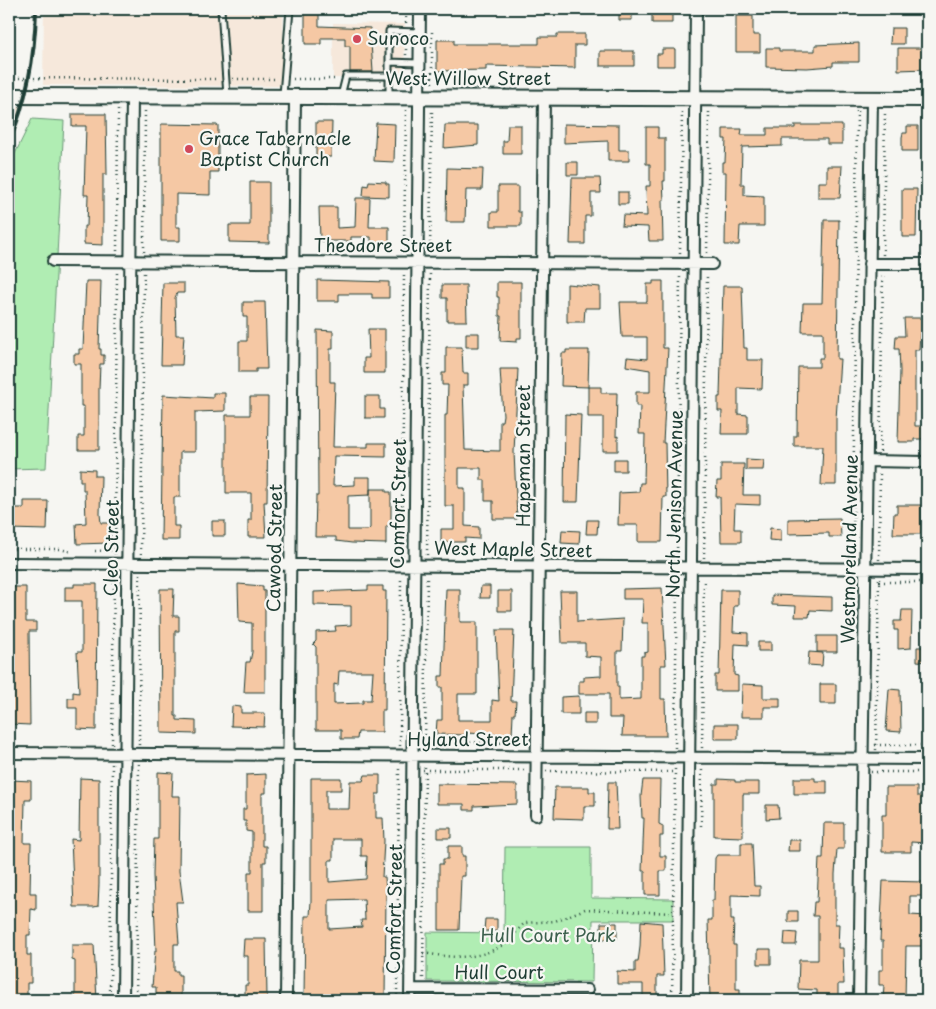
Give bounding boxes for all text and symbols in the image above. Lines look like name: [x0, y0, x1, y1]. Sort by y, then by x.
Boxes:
place label: Sunoco: [367, 24, 429, 51]
marker: Sunoco: [351, 33, 363, 45]
street label: West Willow Street: [385, 64, 551, 91]
place label: Grace Tabernacle Baptist Church: [199, 124, 351, 172]
marker: Grace Tabernacle Baptist Church: [183, 143, 195, 155]
street label: Theodore Street: [314, 231, 452, 258]
street label: Hapeman Street: [509, 385, 536, 527]
street label: North Jenison Avenue: [658, 409, 689, 598]
street label: Comfort Street: [383, 439, 412, 569]
street label: Westmoreland Avenue: [833, 454, 864, 644]
street label: Cawood Street: [259, 484, 288, 612]
street label: Cleo Street: [96, 499, 125, 597]
street label: West Maple Street: [434, 534, 592, 563]
street label: Hyland Street: [408, 725, 528, 752]
street label: Comfort Street: [379, 844, 408, 974]
park label: Hull Court Park: [480, 921, 616, 948]
street label: Hull Court: [454, 958, 544, 985]

